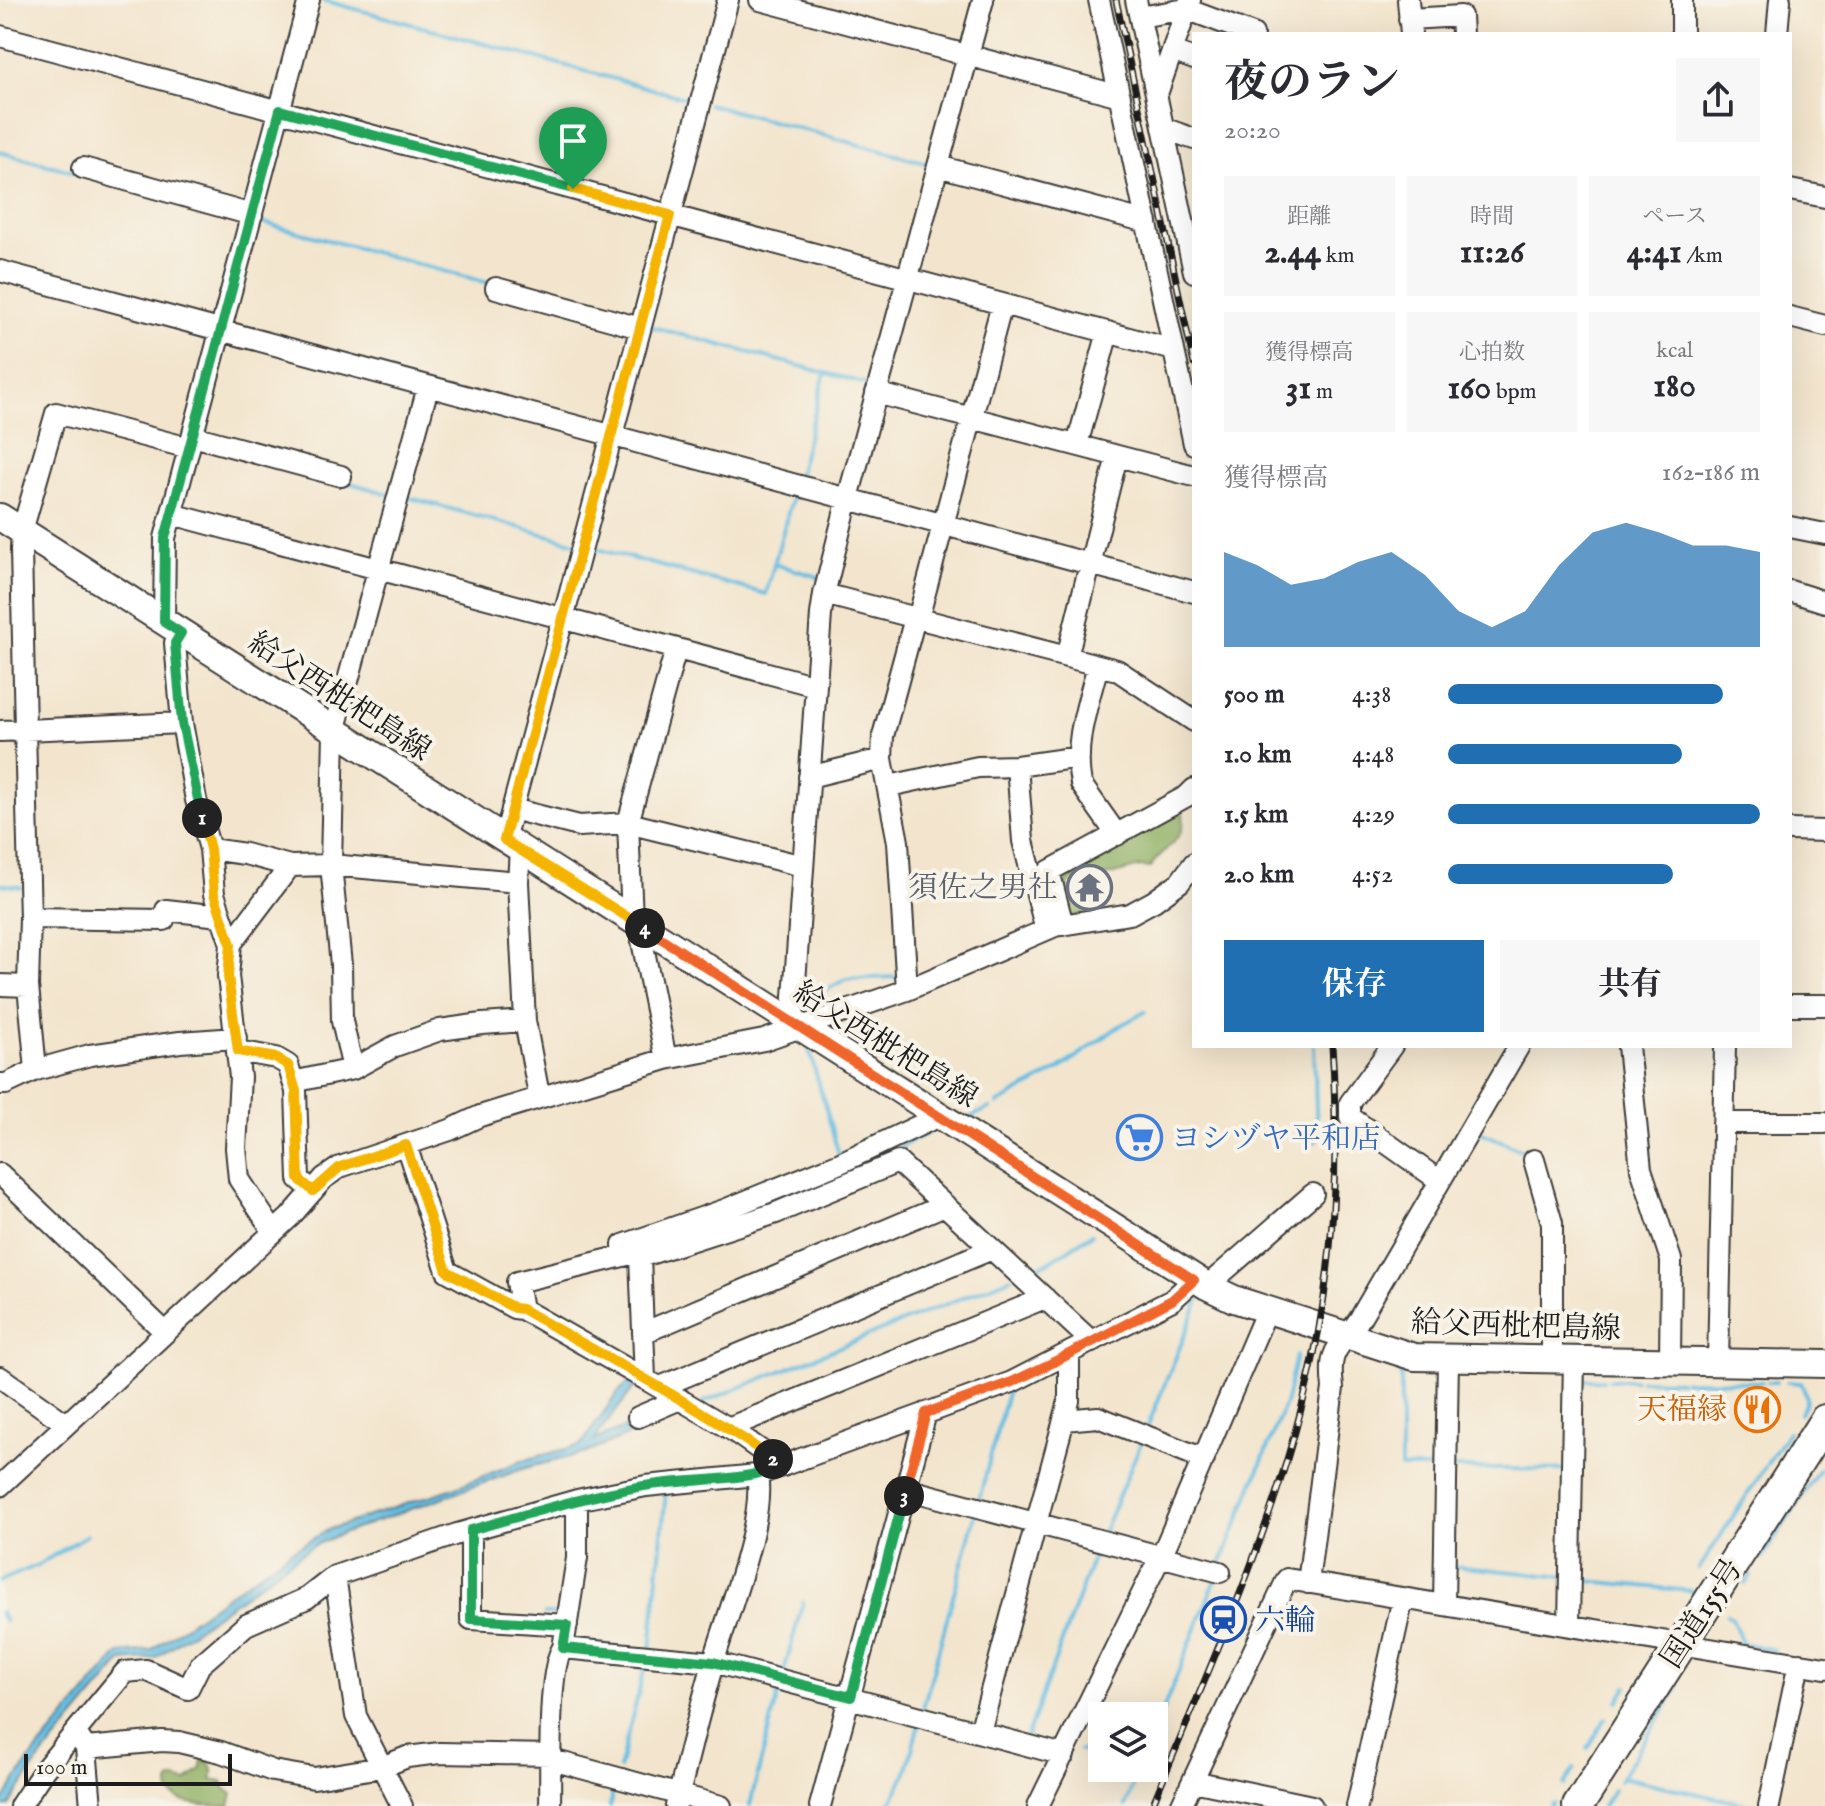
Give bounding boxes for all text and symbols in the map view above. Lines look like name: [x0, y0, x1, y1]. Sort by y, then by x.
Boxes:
text: 夜のラン: [1224, 56, 1400, 112]
button: share: [1676, 58, 1760, 142]
pin: [539, 107, 607, 189]
text: 20:20: [1224, 114, 1281, 147]
icon: arrive: [551, 119, 595, 163]
text: 距離: [1287, 203, 1331, 231]
text: 時間: [1470, 203, 1514, 231]
text: ペース: [1642, 203, 1707, 231]
text: 2.44: [1264, 231, 1321, 274]
text: 11:26: [1460, 231, 1524, 274]
text: 4:41: [1627, 231, 1682, 274]
text: km: [1321, 242, 1355, 270]
text: /km: [1682, 242, 1723, 270]
text: kcal: [1656, 337, 1693, 365]
text: 獲得標高: [1265, 339, 1353, 367]
text: 心拍数: [1459, 339, 1525, 367]
text: 180: [1653, 365, 1696, 408]
text: 31: [1286, 367, 1311, 410]
text: 160: [1447, 367, 1491, 410]
text: m: [1311, 378, 1333, 406]
text: bpm: [1491, 378, 1537, 406]
text: 162–186 m: [1662, 456, 1760, 489]
text: 獲得標高: [1224, 462, 1328, 495]
street label: 給父西枇杷島線: [241, 625, 437, 771]
text: 500 m: [1224, 678, 1285, 711]
text: 4:38: [1352, 678, 1392, 711]
text: 1.0 km: [1224, 738, 1292, 771]
text: 4:48: [1352, 738, 1395, 771]
pin: 1: [182, 798, 222, 838]
text: 1.5 km: [1224, 798, 1288, 831]
text: 4:29: [1352, 798, 1395, 831]
text: 1: [198, 804, 206, 832]
text: 2.0 km: [1224, 858, 1294, 891]
text: 4:52: [1352, 858, 1393, 891]
temple icon: 須佐之男社: [1065, 863, 1113, 911]
place label: 須佐之男社: [908, 870, 1058, 908]
pin: 4: [625, 908, 665, 948]
text: 4: [640, 914, 650, 942]
button: 保存: [1224, 940, 1484, 1032]
button: 共有: [1500, 940, 1760, 1032]
street label: 給父西枇杷島線: [786, 974, 984, 1117]
supermarket icon: ヨシヅヤ平和店: [1116, 1114, 1164, 1162]
place label: ヨシヅヤ平和店: [1171, 1121, 1381, 1159]
street label: 給父西枇杷島線: [1410, 1304, 1622, 1350]
restaurant icon: 天福縁: [1734, 1385, 1782, 1433]
place label: 天福縁: [1637, 1392, 1727, 1430]
pin: 2: [753, 1439, 793, 1479]
text: 2: [768, 1445, 778, 1473]
pin: 3: [884, 1476, 924, 1516]
text: 3: [900, 1482, 908, 1510]
street label: 国道155号: [1653, 1552, 1752, 1676]
station icon: 六輪: [1200, 1596, 1248, 1644]
place label: 六輪: [1255, 1603, 1315, 1641]
map controls: [1088, 1702, 1168, 1782]
button: layers: [1088, 1702, 1168, 1782]
scale bar: [24, 1750, 232, 1786]
text: 100 m: [36, 1754, 88, 1782]

